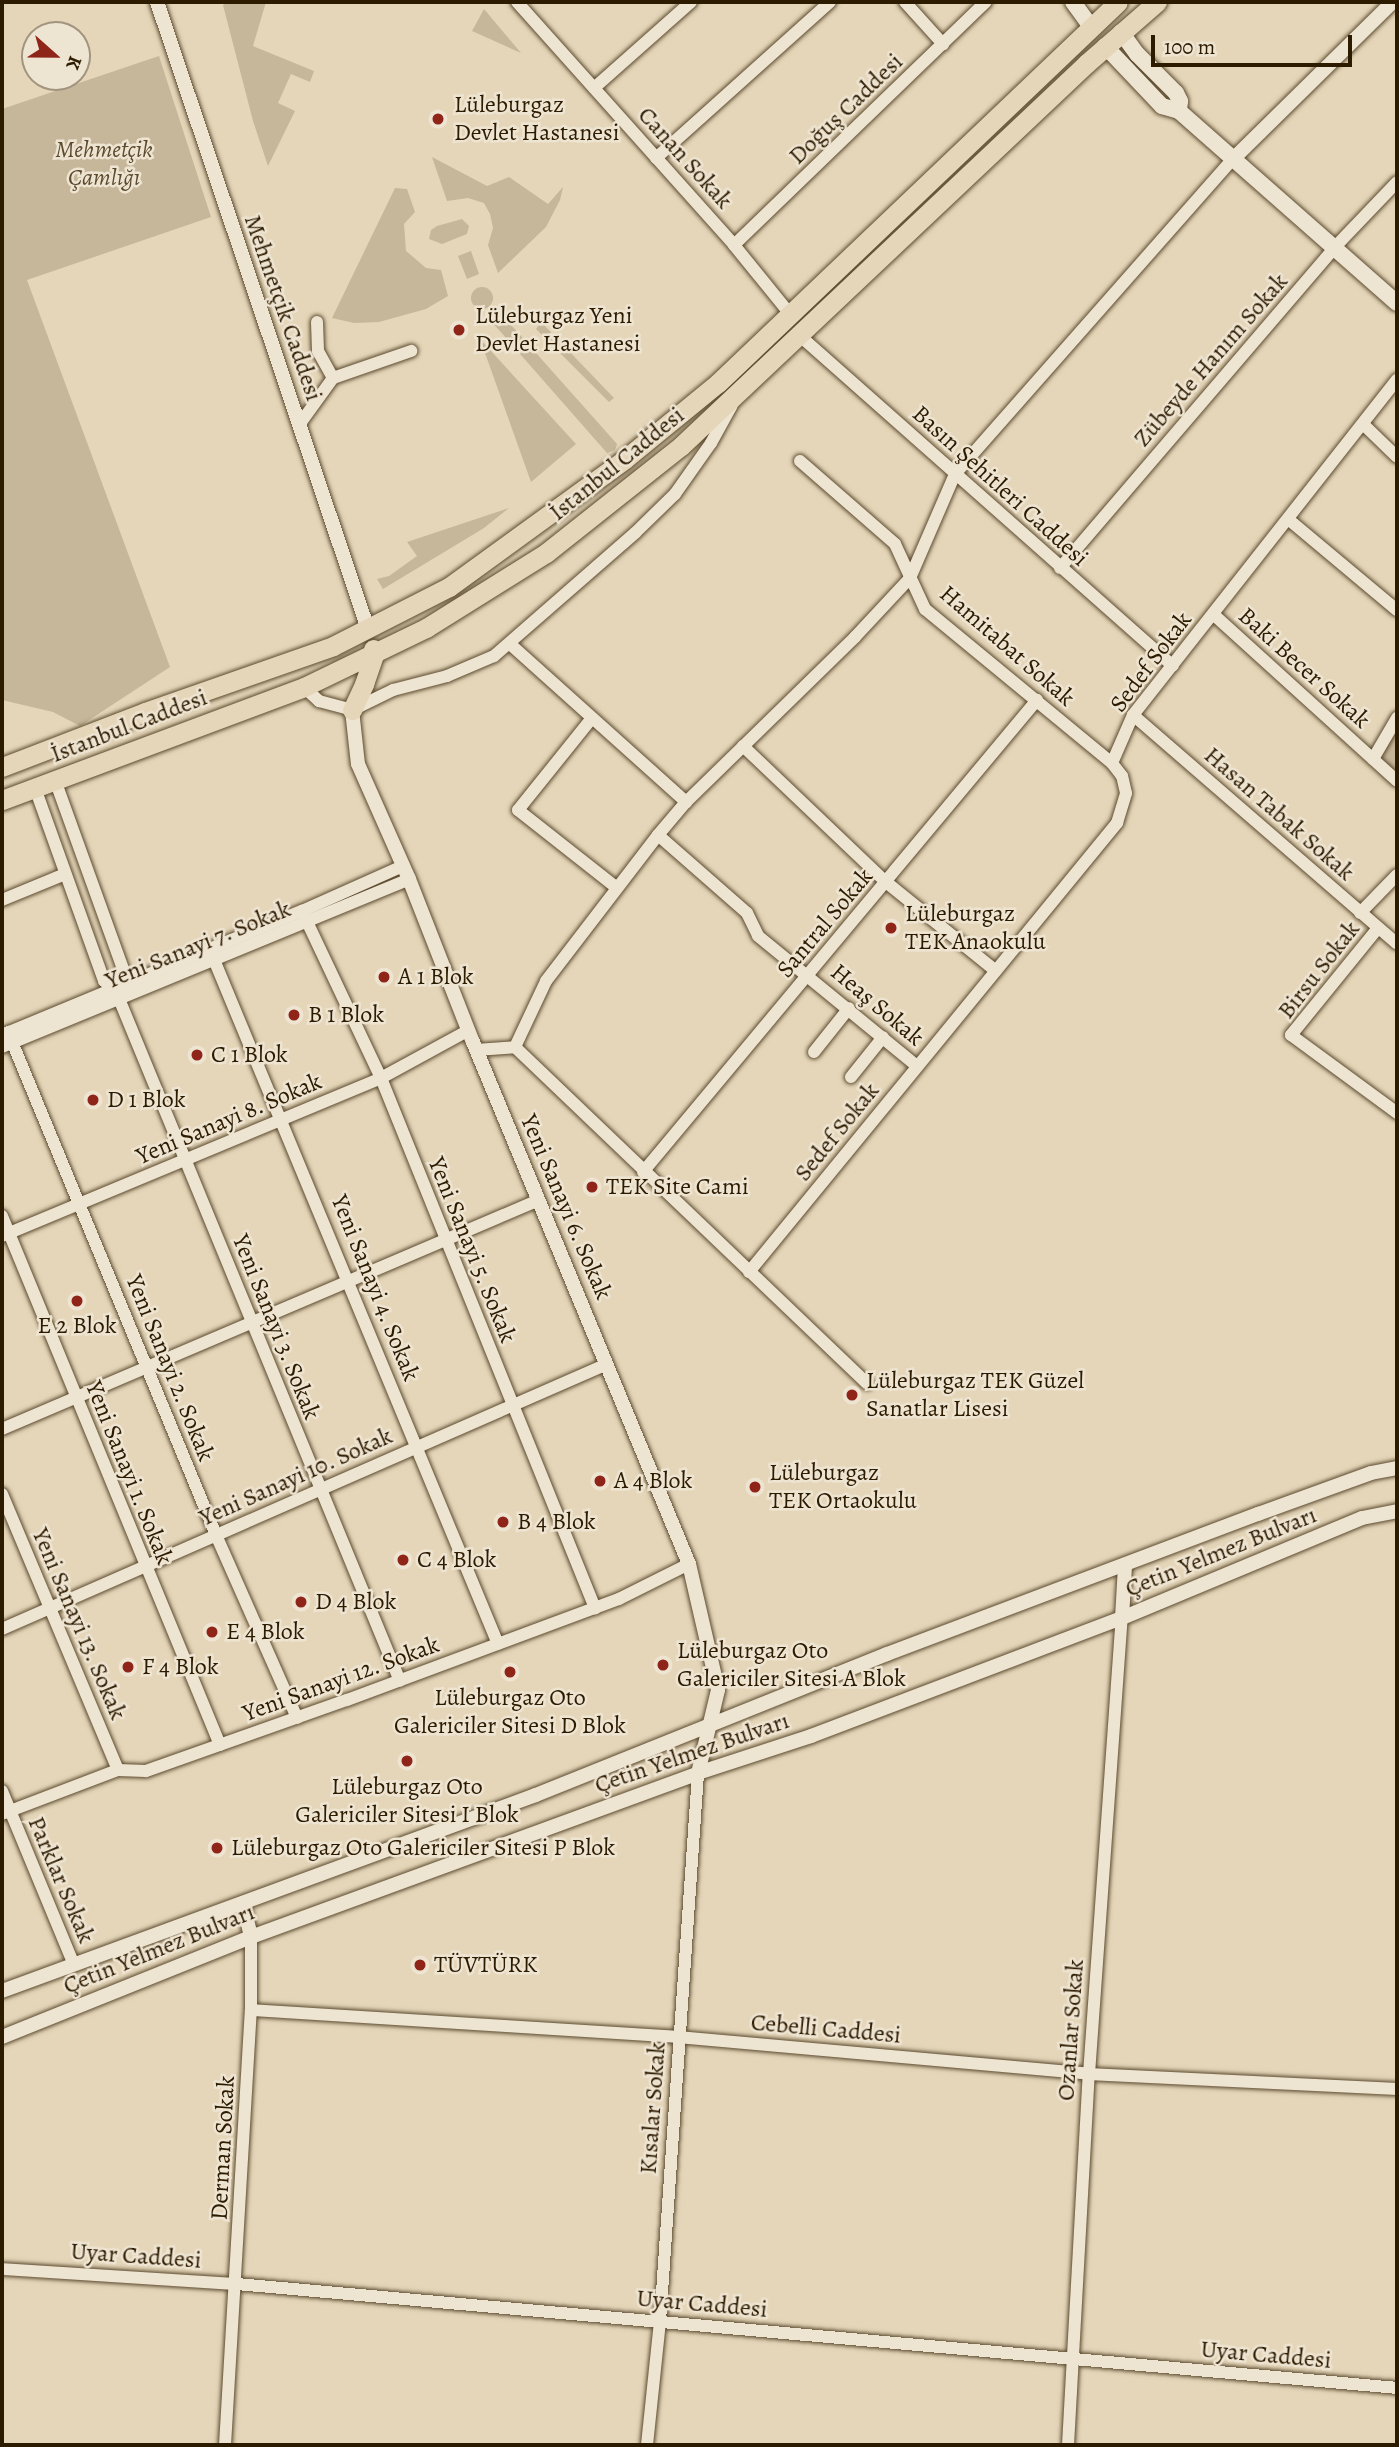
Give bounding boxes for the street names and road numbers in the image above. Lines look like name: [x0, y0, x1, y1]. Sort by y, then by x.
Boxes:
street label: Doğuş Caddesi: [783, 47, 909, 171]
street label: Canan Sokak: [632, 101, 738, 215]
street label: Mehmetçik Caddesi: [238, 211, 328, 405]
street label: Zübeyde Hanım Sokak: [1128, 267, 1294, 453]
street label: Basın Şehitleri Caddesi: [906, 399, 1094, 573]
street label: İstanbul Caddesi: [544, 401, 690, 527]
street label: Hamitabat Sokak: [934, 580, 1080, 712]
street label: Baki Becer Sokak: [1232, 601, 1376, 735]
street label: Sedef Sokak: [1104, 606, 1198, 718]
street label: İstanbul Caddesi: [47, 683, 211, 769]
street label: Hasan Tabak Sokak: [1198, 741, 1360, 887]
street label: Santral Sokak: [771, 862, 879, 984]
street label: Yeni Sanayi 7. Sokak: [101, 895, 295, 995]
street label: Birsu Sokak: [1272, 915, 1366, 1025]
street label: Heaş Sokak: [825, 958, 929, 1052]
street label: Yeni Sanayi 8. Sokak: [132, 1067, 326, 1171]
street label: Sedef Sokak: [789, 1077, 885, 1187]
street label: Yeni Sanayi 6. Sokak: [514, 1110, 618, 1304]
street label: Yeni Sanayi 5. Sokak: [422, 1153, 522, 1347]
street label: Yeni Sanayi 4. Sokak: [324, 1191, 426, 1385]
street label: Yeni Sanayi 3. Sokak: [226, 1230, 326, 1424]
street label: Yeni Sanayi 2. Sokak: [119, 1270, 221, 1466]
street label: Yeni Sanayi 1. Sokak: [79, 1377, 179, 1569]
street label: Yeni Sanayi 10. Sokak: [195, 1421, 397, 1533]
street label: Çetin Yelmez Bulvarı: [1121, 1501, 1321, 1603]
street label: Yeni Sanayi 13. Sokak: [26, 1524, 132, 1724]
street label: Yeni Sanayi 12. Sokak: [239, 1630, 443, 1728]
street label: Çetin Yelmez Bulvarı: [591, 1706, 793, 1800]
street label: Parklar Sokak: [21, 1812, 101, 1948]
street label: Çetin Yelmez Bulvarı: [59, 1898, 259, 2000]
street label: Ozanlar Sokak: [1052, 1958, 1090, 2102]
street label: Cebelli Caddesi: [750, 2008, 902, 2050]
street label: Kısalar Sokak: [634, 2041, 672, 2175]
street label: Derman Sokak: [205, 2075, 241, 2221]
street label: Uyar Caddesi: [70, 2237, 202, 2275]
street label: Uyar Caddesi: [636, 2284, 768, 2324]
street label: Uyar Caddesi: [1200, 2335, 1332, 2375]

